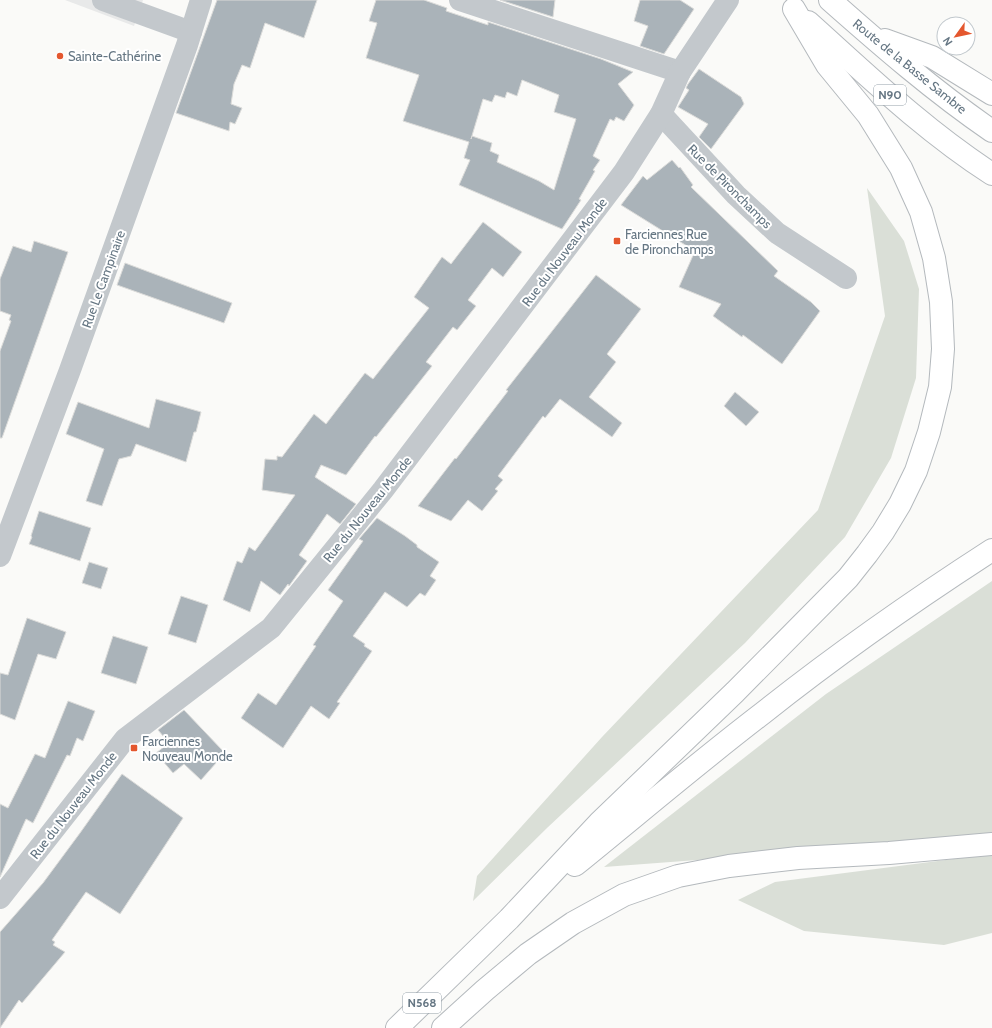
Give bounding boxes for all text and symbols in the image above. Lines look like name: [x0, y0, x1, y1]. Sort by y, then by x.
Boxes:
street label: Route de la Basse Sambre: [850, 15, 970, 117]
north arrow: [936, 16, 976, 56]
text: N: [940, 34, 956, 49]
place label: Sainte-Cathérine: [68, 48, 162, 64]
marker: Sainte-Cathérine: [55, 51, 65, 61]
road number: N90: [874, 85, 906, 105]
street label: Rue de Pironchamps: [685, 141, 776, 232]
street label: Rue du Nouveau Monde: [518, 194, 610, 309]
place label: Farciennes Rue de Pironchamps: [625, 226, 714, 257]
street label: Rue Le Campinaire: [78, 228, 128, 330]
marker: Farciennes Rue de Pironchamps: [612, 236, 622, 246]
street label: Rue du Nouveau Monde: [319, 453, 415, 565]
place label: Farciennes Nouveau Monde: [142, 733, 233, 764]
marker: Farciennes Nouveau Monde: [129, 743, 139, 753]
street label: Rue du Nouveau Monde: [26, 748, 120, 862]
road number: N568: [403, 993, 441, 1013]

